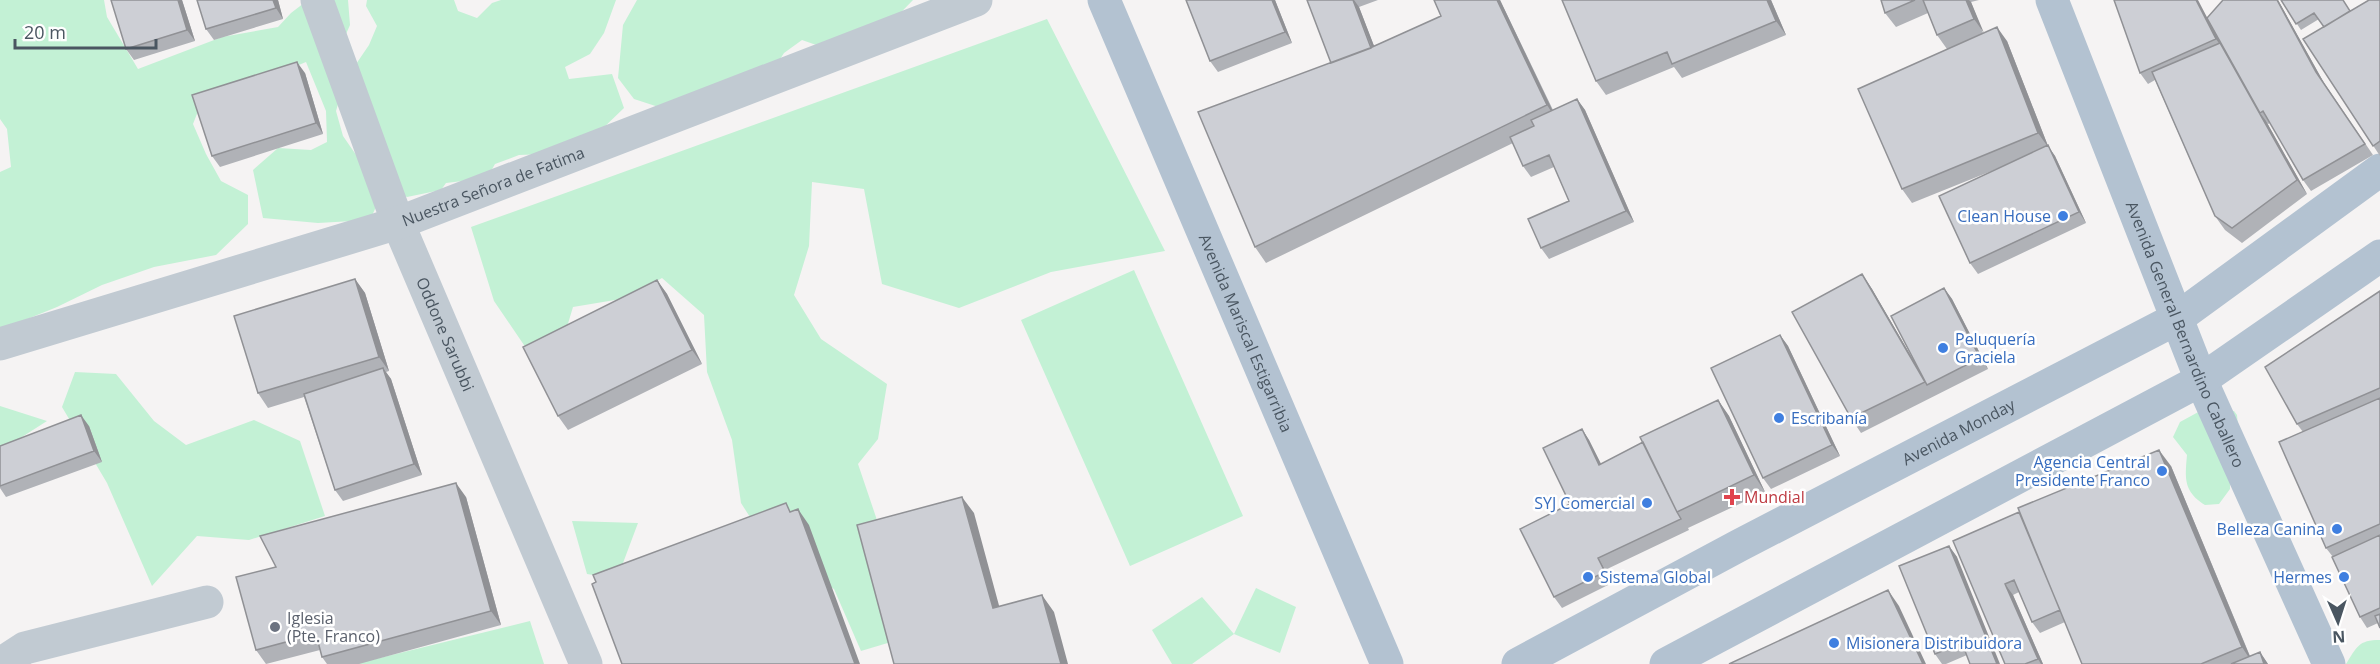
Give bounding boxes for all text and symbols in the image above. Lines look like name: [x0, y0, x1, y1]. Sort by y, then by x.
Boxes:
scale bar: [15, 12, 156, 50]
text: 20 m: [24, 20, 66, 44]
street label: Nuestra Señora de Fatima: [399, 141, 588, 231]
street label: Avenida General Bernardino Caballero: [2121, 198, 2250, 471]
place label: Clean House: [1957, 205, 2051, 227]
marker: Clean House: [2056, 209, 2070, 223]
street label: Avenida Mariscal Estigarribia: [1194, 230, 1298, 436]
street label: Oddone Sarubbi: [411, 274, 479, 395]
place label: Peluquería Graciela: [1955, 328, 2036, 368]
marker: Peluquería Graciela: [1936, 341, 1950, 355]
street label: Avenida Monday: [1898, 393, 2020, 470]
place label: Escribanía: [1791, 407, 1867, 429]
marker: Escribanía: [1772, 411, 1786, 425]
place label: Agencia Central Presidente Franco: [2015, 451, 2150, 491]
marker: Agencia Central Presidente Franco: [2155, 464, 2169, 478]
place label: Mundial: [1744, 486, 1805, 508]
marker: Mundial: [1725, 490, 1739, 504]
place label: SYJ Comercial: [1534, 492, 1635, 514]
marker: SYJ Comercial: [1640, 496, 1654, 510]
place label: Belleza Canina: [2217, 518, 2325, 540]
marker: Belleza Canina: [2330, 522, 2344, 536]
place label: Sistema Global: [1600, 566, 1711, 588]
place label: Hermes: [2273, 566, 2332, 588]
marker: Sistema Global: [1581, 570, 1595, 584]
marker: Hermes: [2337, 570, 2351, 584]
north arrow: [2308, 592, 2368, 652]
place label: Iglesia (Pte. Franco): [287, 607, 380, 647]
marker: Iglesia (Pte. Franco): [268, 620, 282, 634]
text: N: [2332, 626, 2346, 648]
place label: Misionera Distribuidora: [1846, 632, 2022, 654]
marker: Misionera Distribuidora: [1827, 636, 1841, 650]

